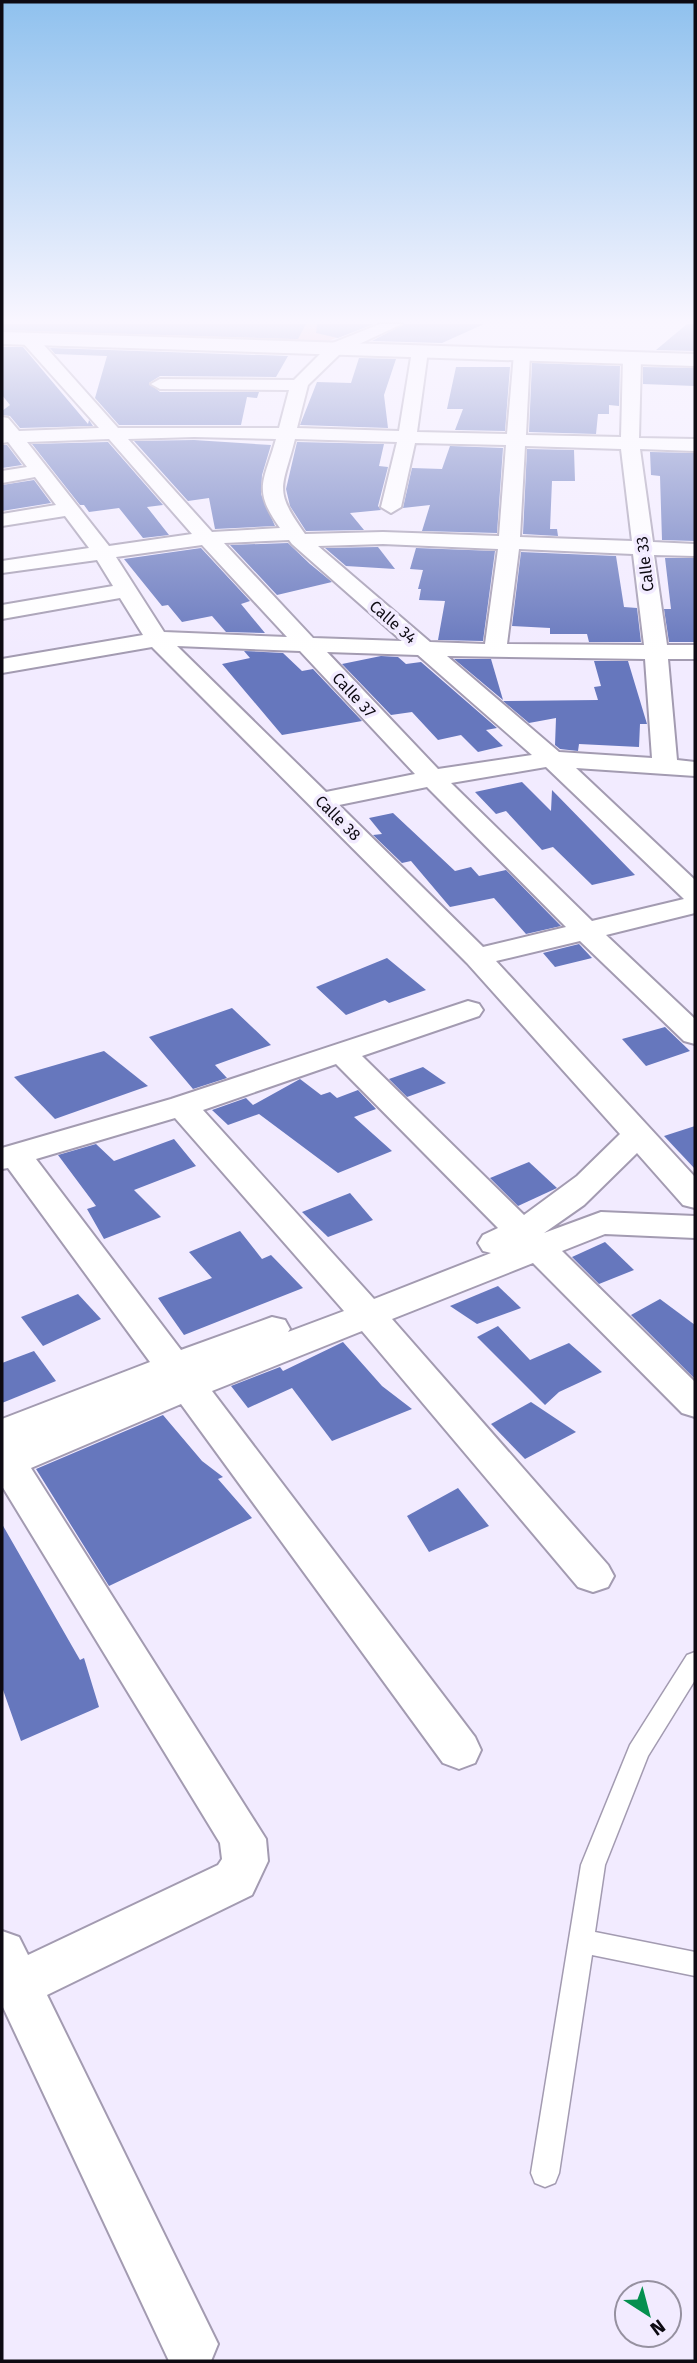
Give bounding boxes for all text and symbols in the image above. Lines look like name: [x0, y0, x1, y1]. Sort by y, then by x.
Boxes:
street label: Calle 33: [632, 535, 658, 593]
street label: Calle 34: [366, 596, 421, 648]
street label: Calle 37: [328, 669, 380, 721]
street label: Calle 38: [311, 791, 365, 845]
north arrow: [613, 2279, 683, 2349]
text: N: [646, 2314, 670, 2340]

